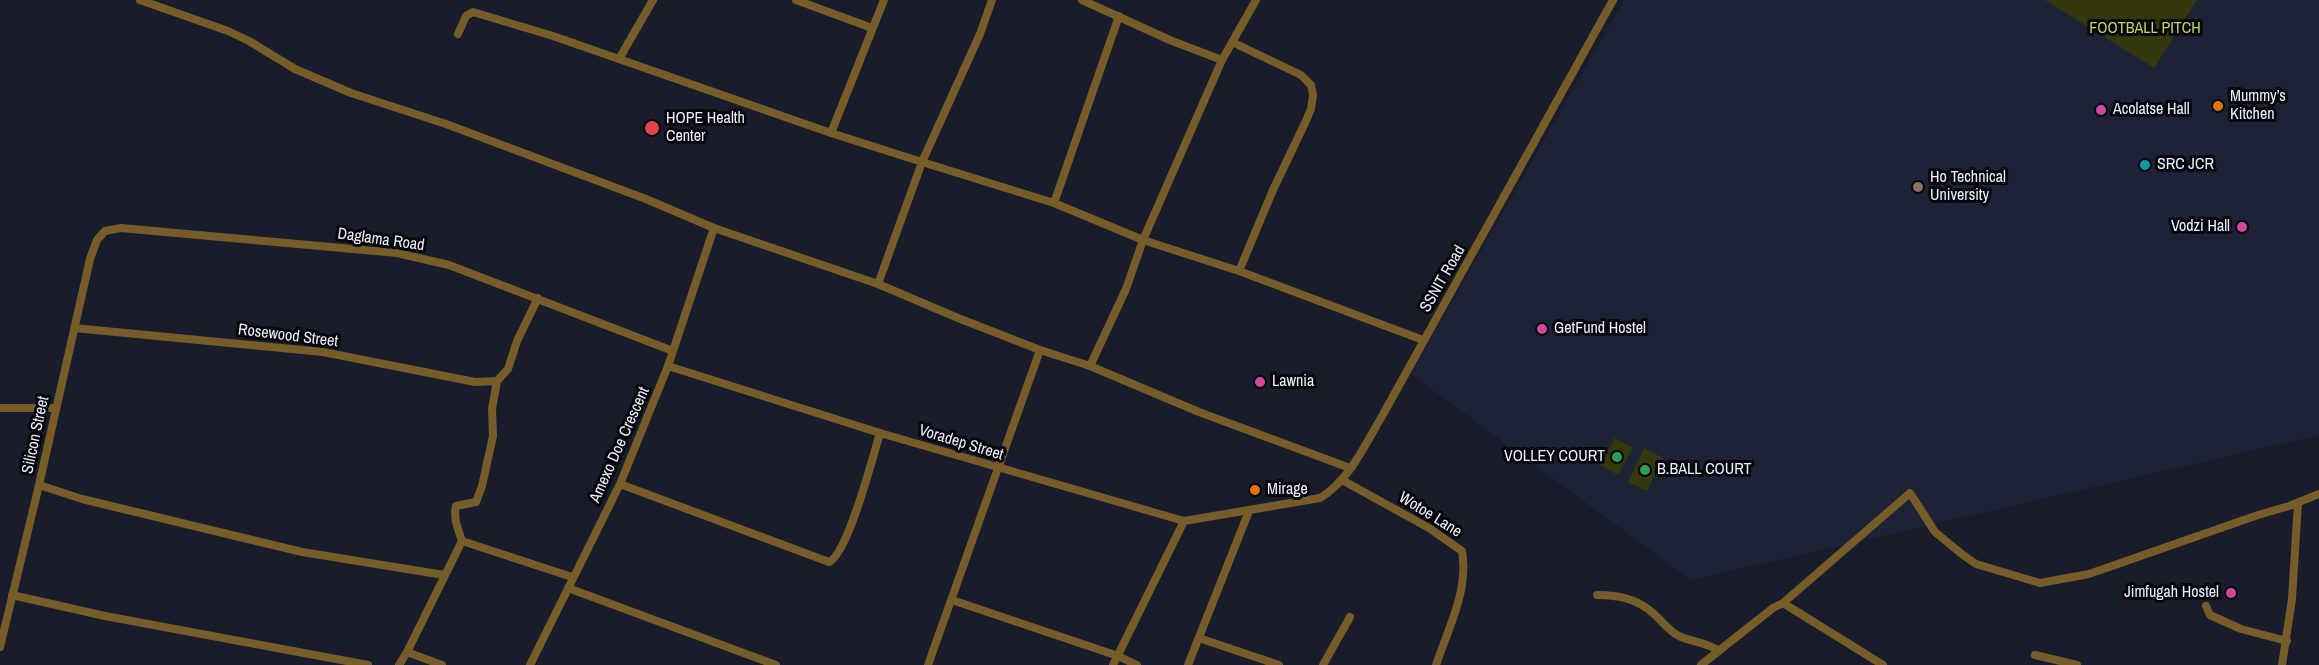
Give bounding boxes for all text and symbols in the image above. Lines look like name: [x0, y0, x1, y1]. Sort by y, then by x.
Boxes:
park label: FOOTBALL PITCH: [2089, 19, 2201, 39]
place label: Mummy’s Kitchen: [2230, 87, 2286, 125]
marker: Mummy’s Kitchen: [2211, 99, 2225, 113]
place label: Acolatse Hall: [2113, 100, 2190, 120]
marker: Acolatse Hall: [2094, 103, 2108, 117]
place label: HOPE Health Center: [666, 109, 745, 147]
marker: HOPE Health Center: [643, 119, 661, 137]
place label: SRC JCR: [2157, 155, 2214, 175]
marker: SRC JCR: [2138, 158, 2152, 172]
place label: Ho Technical University: [1930, 168, 2006, 206]
marker: Ho Technical University: [1911, 180, 1925, 194]
place label: Vodzi Hall: [2171, 217, 2230, 237]
marker: Vodzi Hall: [2235, 220, 2249, 234]
street label: Daglama Road: [336, 224, 426, 256]
street label: SSNIT Road: [1416, 242, 1470, 316]
place label: GetFund Hostel: [1554, 319, 1646, 339]
street label: Rosewood Street: [237, 320, 339, 352]
marker: GetFund Hostel: [1535, 322, 1549, 336]
place label: Lawnia: [1272, 372, 1314, 392]
marker: Lawnia: [1253, 375, 1267, 389]
street label: Amexo Doe Crescent: [586, 384, 654, 506]
street label: Silicon Street: [18, 394, 54, 476]
street label: Voradep Street: [916, 421, 1006, 465]
place label: VOLLEY COURT: [1504, 447, 1605, 467]
marker: VOLLEY COURT: [1610, 450, 1624, 464]
place label: B.BALL COURT: [1657, 460, 1752, 480]
marker: B.BALL COURT: [1638, 463, 1652, 477]
place label: Mirage: [1267, 480, 1308, 500]
marker: Mirage: [1248, 483, 1262, 497]
street label: Wotoe Lane: [1395, 488, 1465, 542]
place label: Jimfugah Hostel: [2124, 583, 2219, 603]
marker: Jimfugah Hostel: [2224, 586, 2238, 600]

